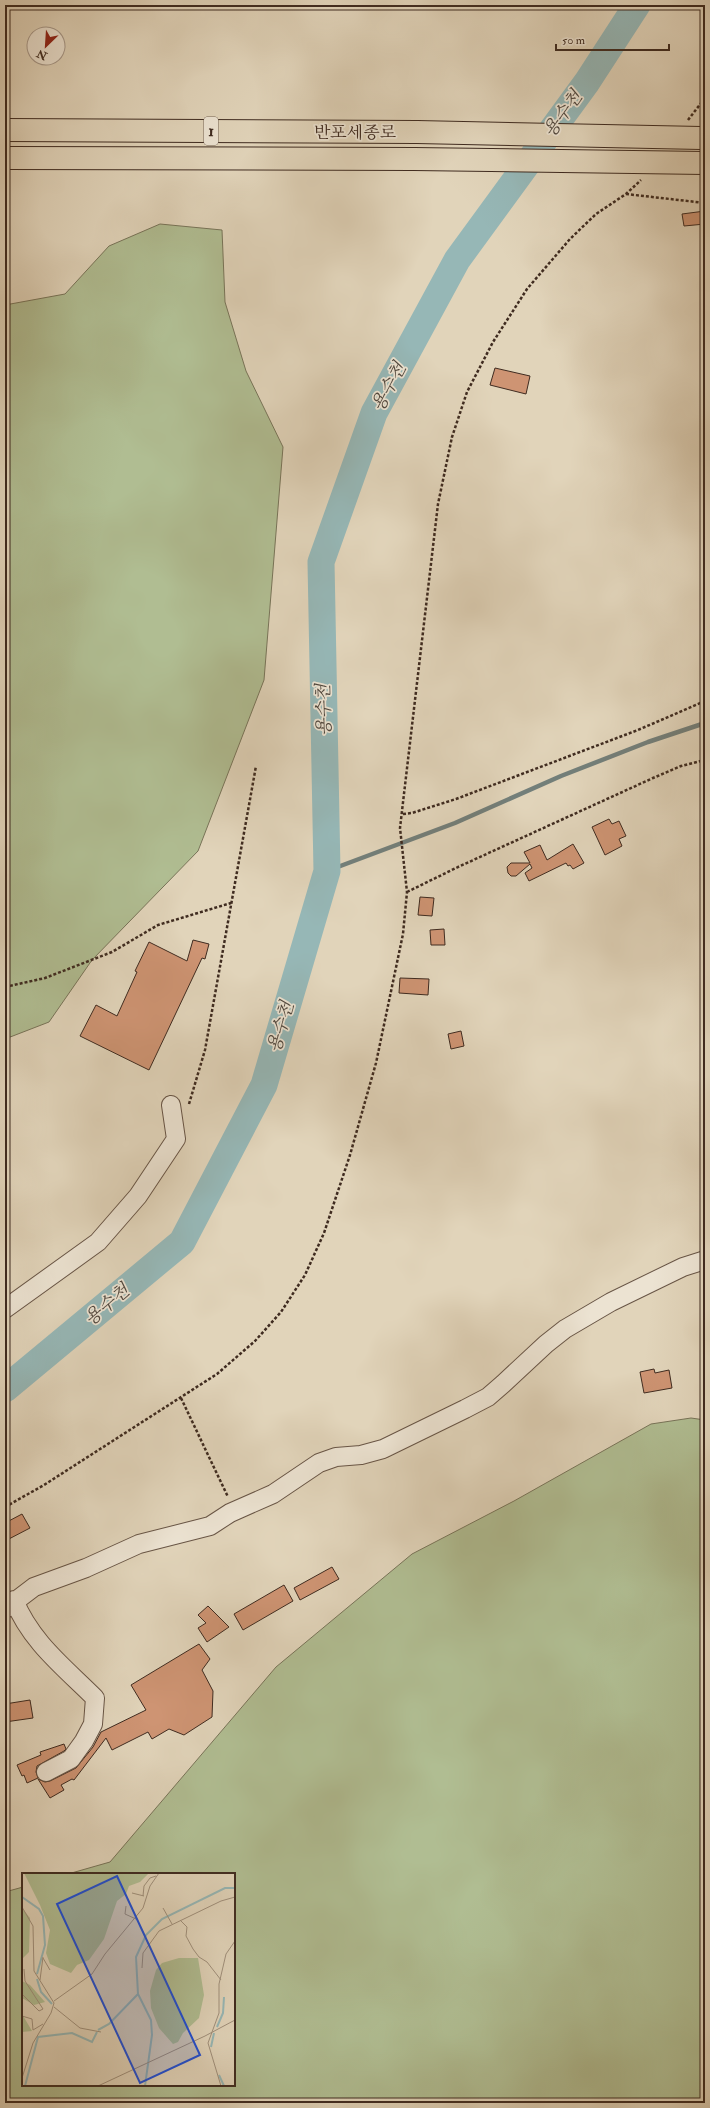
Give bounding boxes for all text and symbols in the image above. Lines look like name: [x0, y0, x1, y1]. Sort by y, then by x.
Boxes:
north arrow: [26, 26, 66, 66]
scale bar: [556, 26, 669, 52]
text: 50 m: [562, 33, 586, 48]
text: N: [34, 46, 50, 63]
water label: 용수천: [538, 85, 589, 142]
road number: 1: [204, 117, 218, 145]
street label: 반포세종로: [314, 122, 397, 143]
water label: 용수천: [367, 357, 412, 415]
water label: 용수천: [312, 682, 336, 736]
water label: 용수천: [263, 997, 300, 1055]
water label: 용수천: [80, 1278, 136, 1331]
inset map: [22, 1873, 235, 2086]

